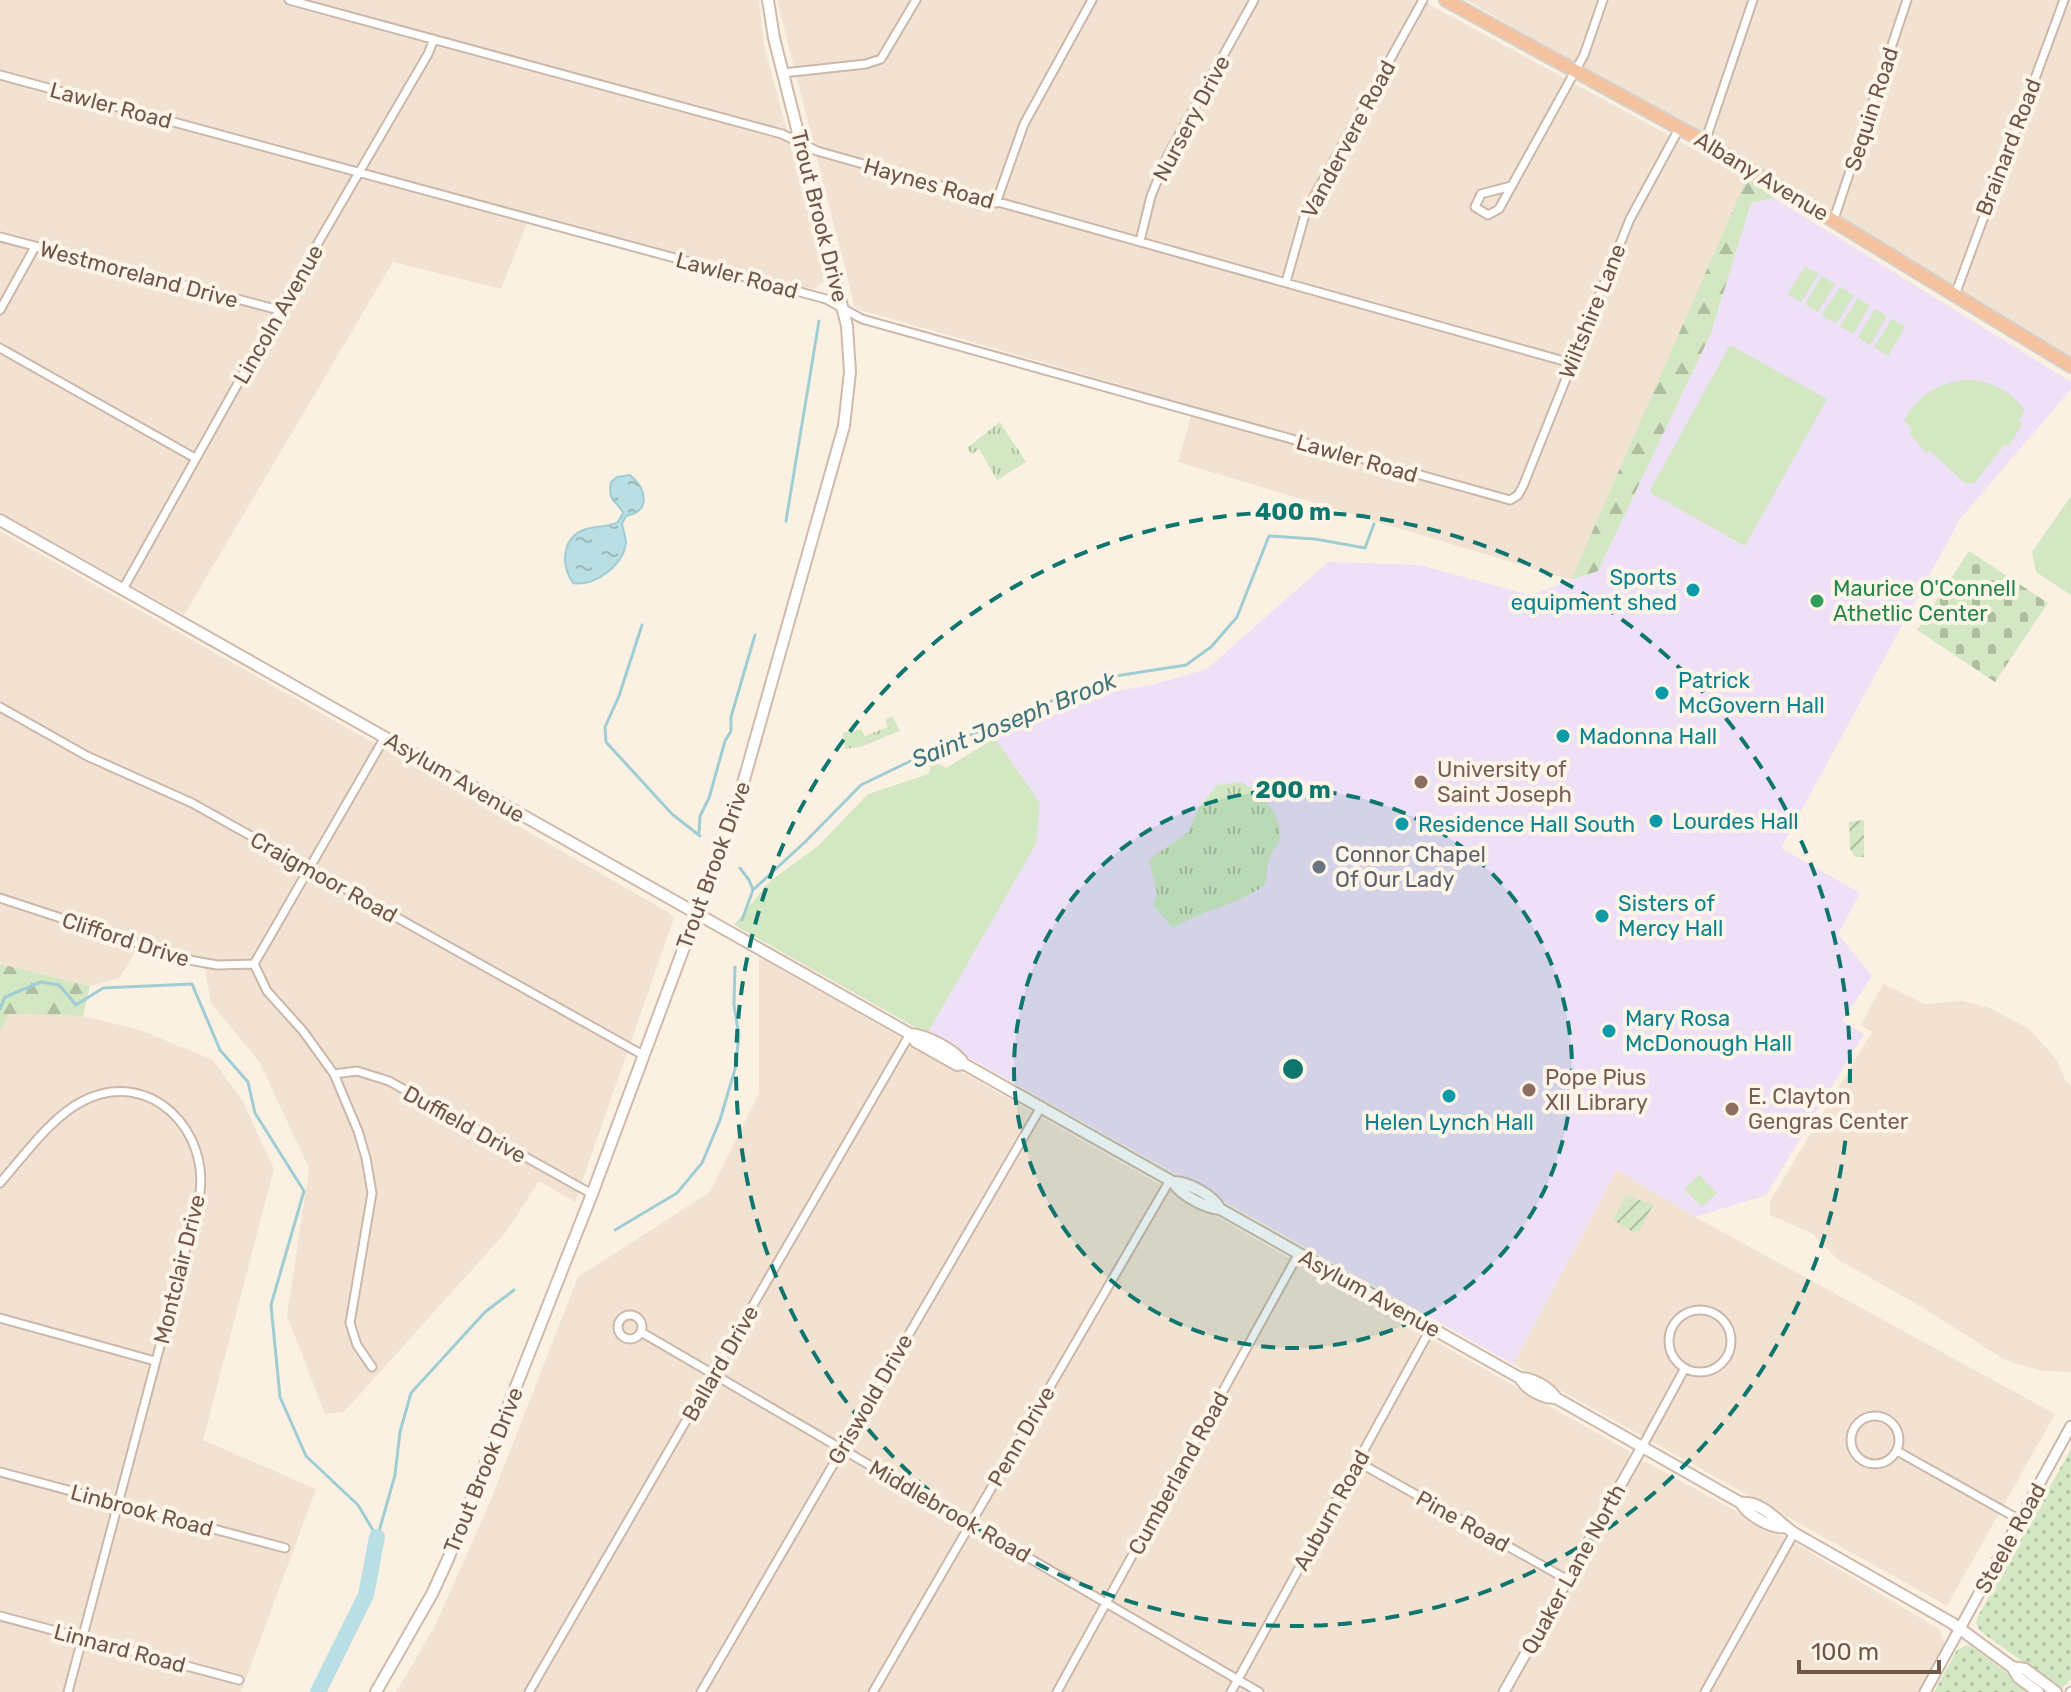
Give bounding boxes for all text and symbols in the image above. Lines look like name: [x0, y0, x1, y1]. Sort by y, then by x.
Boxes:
street label: Sequin Road: [1839, 44, 1904, 174]
street label: Nursery Drive: [1147, 51, 1236, 186]
street label: Vandervere Road: [1296, 56, 1401, 223]
street label: Brainard Road: [1970, 75, 2047, 220]
street label: Lawler Road: [47, 76, 175, 135]
street label: Albany Avenue: [1690, 126, 1834, 227]
street label: Trout Brook Drive: [785, 127, 854, 305]
street label: Haynes Road: [861, 152, 997, 215]
street label: Westmoreland Drive: [37, 235, 241, 314]
street label: Lincoln Avenue: [228, 240, 329, 389]
street label: Wiltshire Lane: [1553, 240, 1632, 382]
street label: Lawler Road: [673, 246, 801, 305]
street label: Lawler Road: [1293, 428, 1421, 489]
text: 400 m: [1255, 498, 1331, 526]
place label: Sports equipment shed: [1511, 564, 1677, 616]
place label: Maurice O'Connell Athetlic Center: [1833, 575, 2016, 627]
marker: Sports equipment shed: [1684, 581, 1702, 599]
marker: Maurice O'Connell Athetlic Center: [1808, 592, 1826, 610]
water label: Saint Joseph Brook: [907, 666, 1121, 774]
place label: Patrick McGovern Hall: [1678, 667, 1825, 719]
marker: Patrick McGovern Hall: [1653, 684, 1671, 702]
place label: Madonna Hall: [1579, 723, 1717, 750]
street label: Asylum Avenue: [380, 726, 530, 829]
marker: Madonna Hall: [1554, 727, 1572, 745]
place label: University of Saint Joseph: [1437, 756, 1572, 808]
marker: University of Saint Joseph: [1412, 773, 1430, 791]
text: 200 m: [1255, 776, 1331, 804]
street label: Trout Brook Drive: [671, 778, 756, 953]
place label: Lourdes Hall: [1672, 808, 1799, 835]
place label: Residence Hall South: [1418, 811, 1635, 838]
marker: Lourdes Hall: [1647, 812, 1665, 830]
marker: Residence Hall South: [1393, 815, 1411, 833]
street label: Craigmoor Road: [246, 826, 402, 929]
place label: Connor Chapel Of Our Lady: [1335, 841, 1486, 893]
marker: Connor Chapel Of Our Lady: [1310, 858, 1328, 876]
place label: Sisters of Mercy Hall: [1618, 890, 1723, 942]
street label: Clifford Drive: [59, 906, 193, 973]
marker: Sisters of Mercy Hall: [1593, 907, 1611, 925]
place label: Mary Rosa McDonough Hall: [1625, 1005, 1792, 1057]
marker: Mary Rosa McDonough Hall: [1600, 1022, 1618, 1040]
centre of rings: [1279, 1055, 1307, 1083]
place label: Pope Pius XII Library: [1545, 1064, 1648, 1116]
street label: Duffield Drive: [399, 1080, 531, 1169]
marker: Pope Pius XII Library: [1520, 1081, 1538, 1099]
place label: E. Clayton Gengras Center: [1748, 1083, 1909, 1135]
marker: Helen Lynch Hall: [1440, 1087, 1458, 1105]
marker: E. Clayton Gengras Center: [1723, 1100, 1741, 1118]
place label: Helen Lynch Hall: [1364, 1109, 1534, 1136]
street label: Montclair Drive: [148, 1192, 211, 1347]
street label: Asylum Avenue: [1294, 1243, 1445, 1343]
street label: Ballard Drive: [676, 1301, 764, 1426]
street label: Griswold Drive: [822, 1329, 919, 1469]
street label: Penn Drive: [982, 1381, 1061, 1491]
street label: Trout Brook Drive: [438, 1383, 529, 1557]
street label: Cumberland Road: [1122, 1387, 1235, 1560]
street label: Auburn Road: [1287, 1445, 1376, 1575]
street label: Middlebrook Road: [864, 1454, 1035, 1569]
street label: Steele Road: [1969, 1478, 2052, 1598]
street label: Linbrook Road: [68, 1479, 216, 1542]
street label: Quaker Lane North: [1515, 1479, 1631, 1659]
street label: Pine Road: [1411, 1485, 1514, 1558]
street label: Linnard Road: [51, 1618, 189, 1679]
scale bar: [1799, 1624, 1939, 1674]
text: 100 m: [1811, 1638, 1879, 1666]

